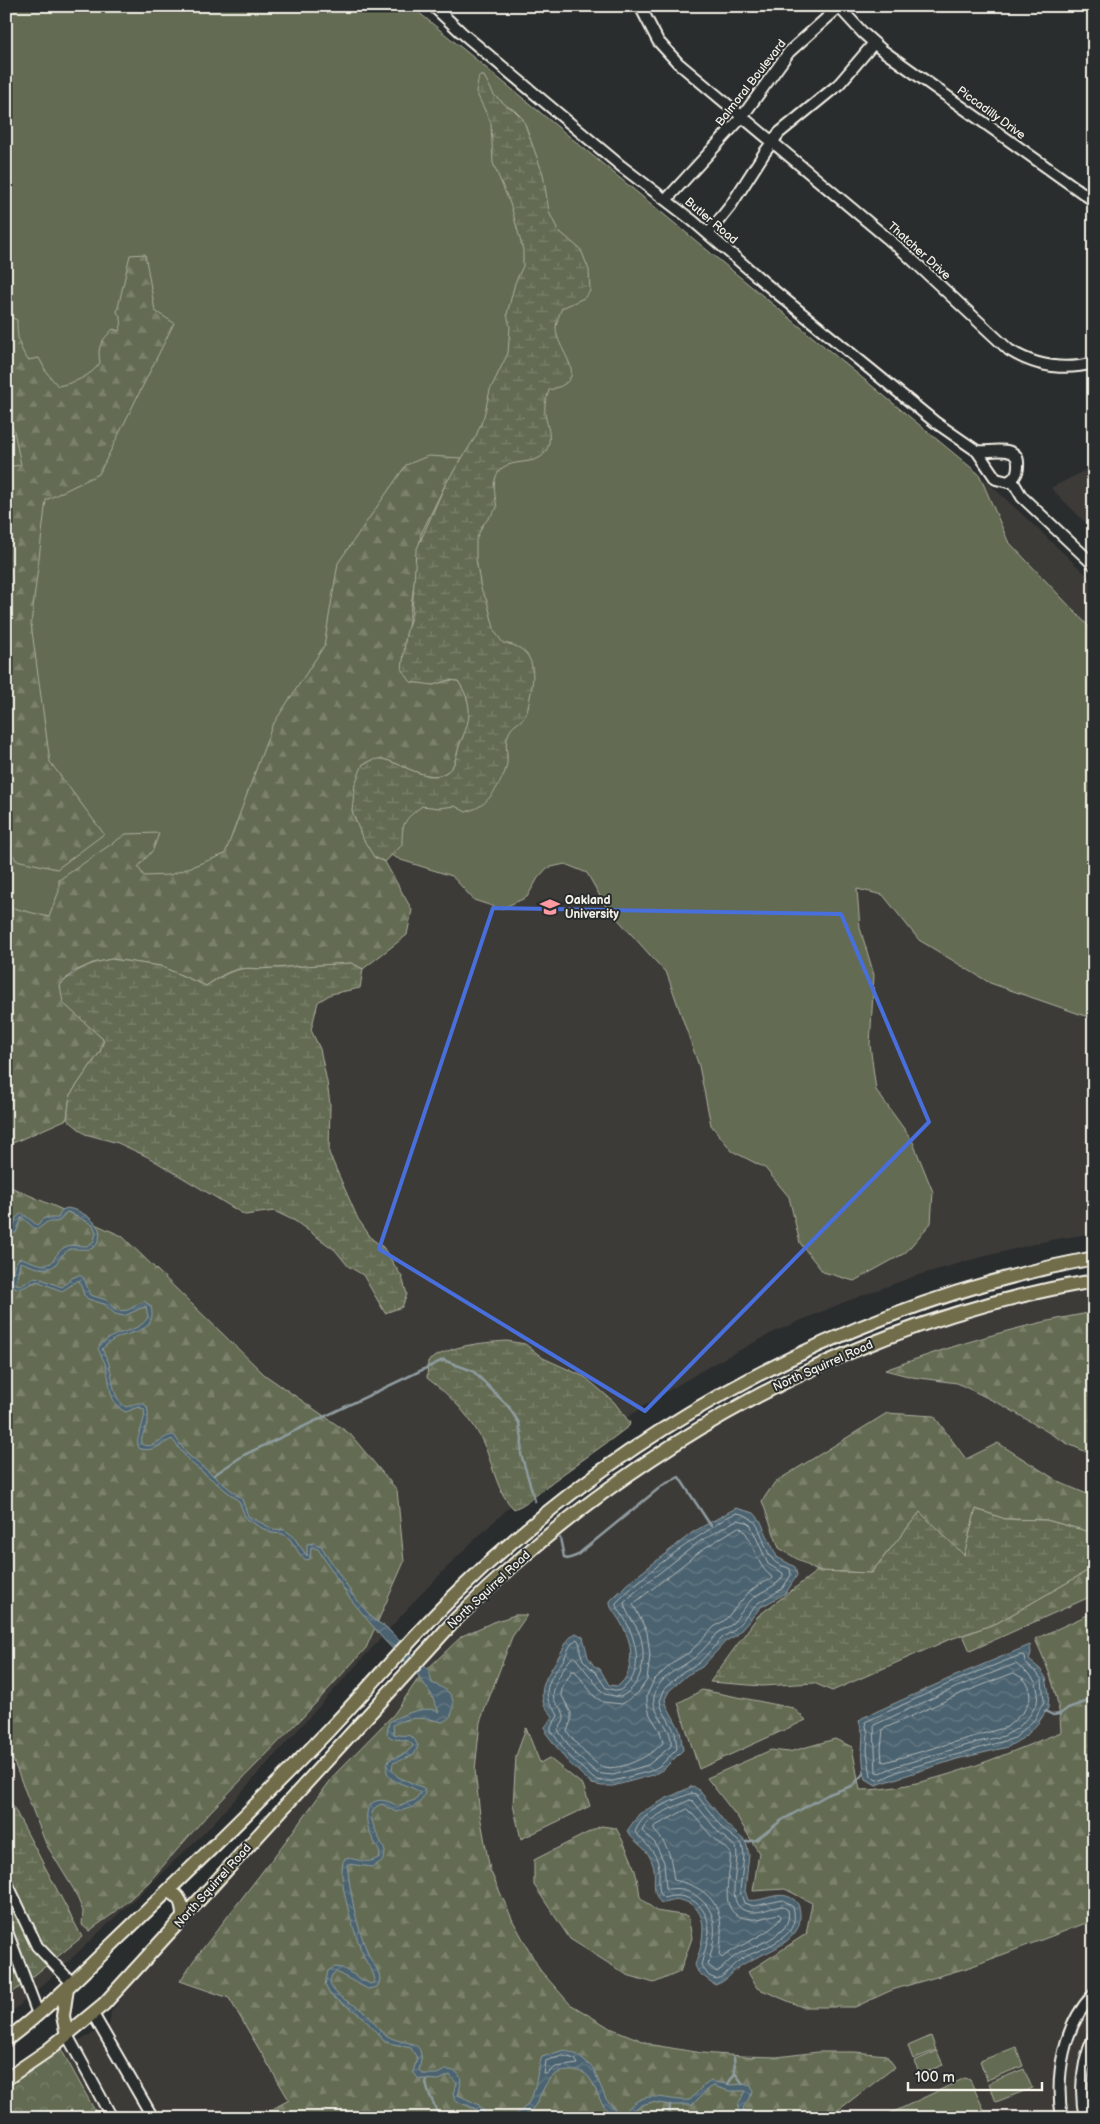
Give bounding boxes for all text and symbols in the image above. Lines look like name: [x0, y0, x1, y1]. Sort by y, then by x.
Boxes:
street label: Balmoral Boulevard: [712, 37, 790, 129]
street label: Piccadilly Drive: [954, 83, 1028, 143]
street label: Butler Road: [681, 194, 741, 248]
street label: Thatcher Drive: [884, 219, 954, 283]
place label: Oakland University: [565, 893, 619, 922]
school or university icon: Oakland University: [539, 896, 561, 918]
street label: North Squirrel Road: [771, 1337, 875, 1395]
street label: North Squirrel Road: [444, 1548, 534, 1632]
street label: North Squirrel Road: [171, 1841, 255, 1931]
scale bar: [908, 2059, 1041, 2091]
text: 100 m: [915, 2068, 955, 2087]

